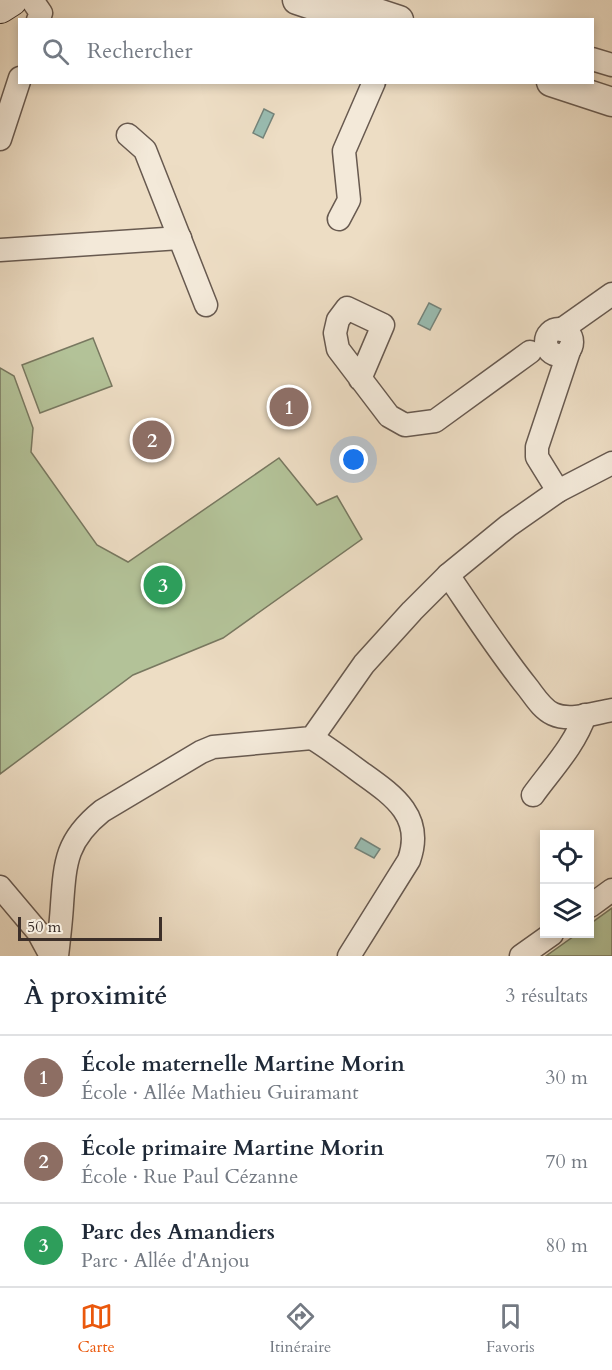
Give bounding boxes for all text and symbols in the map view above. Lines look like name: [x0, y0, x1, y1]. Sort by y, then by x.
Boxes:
search box: [18, 18, 594, 84]
icon: search: [39, 35, 72, 68]
text: Rechercher: [87, 36, 192, 66]
pin: 1: [270, 384, 308, 430]
pin: 2: [132, 418, 172, 462]
your location: [339, 445, 368, 474]
pin: 3: [144, 562, 182, 608]
map controls: [540, 830, 594, 938]
button: locate: [540, 830, 594, 884]
button: layers: [540, 884, 594, 938]
scale bar: [18, 914, 162, 942]
text: 50 m: [27, 916, 61, 938]
text: À proximité: [24, 978, 167, 1013]
text: 3 résultats: [505, 982, 588, 1009]
text: École maternelle Martine Morin: [81, 1049, 405, 1079]
text: 1: [38, 1064, 49, 1091]
text: 30 m: [545, 1064, 588, 1091]
text: École · Allée Mathieu Guiramant: [81, 1079, 359, 1106]
text: École primaire Martine Morin: [81, 1133, 384, 1163]
text: 2: [38, 1148, 49, 1175]
text: 70 m: [545, 1148, 588, 1175]
text: École · Rue Paul Cézanne: [81, 1163, 298, 1190]
text: Parc des Amandiers: [81, 1217, 275, 1247]
text: 3: [38, 1232, 49, 1259]
text: 80 m: [545, 1232, 588, 1259]
text: Parc · Allée d'Anjou: [81, 1247, 250, 1274]
tab: Carte: [77, 1300, 115, 1358]
tab: Itinéraire: [270, 1300, 331, 1358]
tab: Favoris: [486, 1300, 535, 1358]

